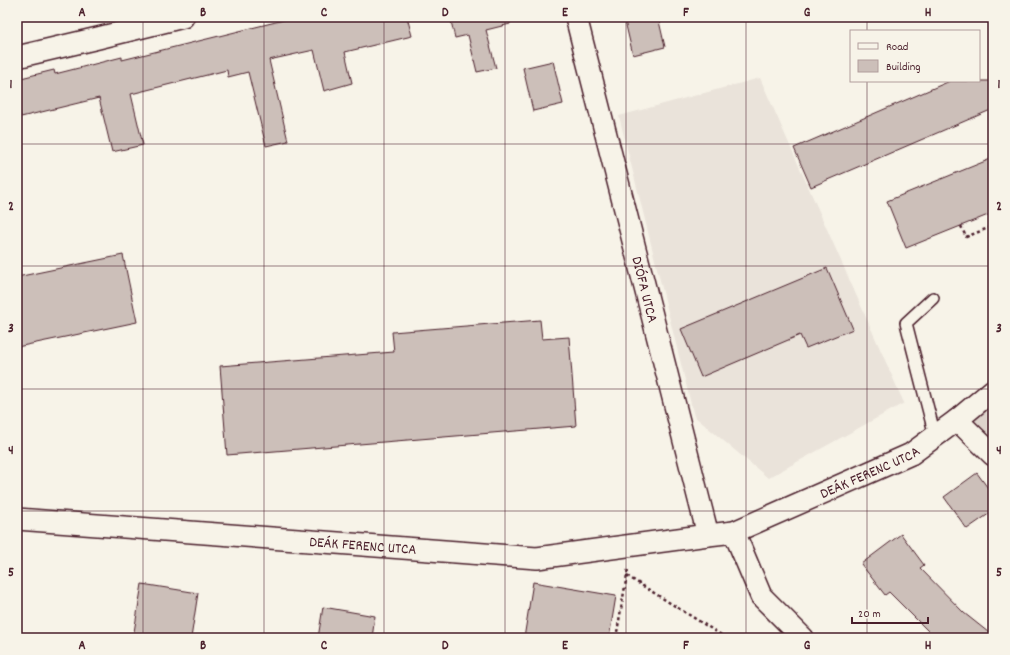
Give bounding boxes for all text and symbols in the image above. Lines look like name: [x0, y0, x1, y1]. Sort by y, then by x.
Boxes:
text: A: [78, 4, 86, 23]
text: B: [200, 4, 206, 23]
text: C: [321, 4, 328, 23]
text: D: [442, 4, 449, 23]
text: E: [562, 4, 569, 23]
text: F: [683, 4, 689, 23]
text: G: [804, 4, 811, 23]
text: H: [925, 4, 932, 23]
legend: [850, 30, 980, 82]
text: Road: [886, 39, 908, 56]
text: Building: [886, 59, 921, 76]
text: 1: [10, 76, 13, 95]
text: 1: [998, 76, 1001, 95]
text: 2: [8, 198, 14, 217]
text: 2: [996, 198, 1002, 217]
street label: DIÓFA UTCA: [624, 254, 662, 325]
text: 3: [8, 320, 14, 339]
text: 3: [996, 320, 1002, 339]
text: 4: [8, 442, 14, 461]
street label: DEÁK FERENC UTCA: [817, 442, 926, 506]
text: 4: [996, 442, 1002, 461]
street label: DEÁK FERENC UTCA: [308, 532, 417, 562]
text: 5: [8, 564, 14, 583]
text: 5: [996, 564, 1002, 583]
scale bar: [852, 599, 928, 625]
text: 20 m: [858, 606, 881, 623]
text: A: [78, 637, 86, 655]
text: B: [200, 637, 206, 655]
text: C: [321, 637, 328, 655]
text: D: [442, 637, 449, 655]
text: E: [562, 637, 569, 655]
text: F: [683, 637, 689, 655]
text: G: [804, 637, 811, 655]
text: H: [925, 637, 932, 655]

